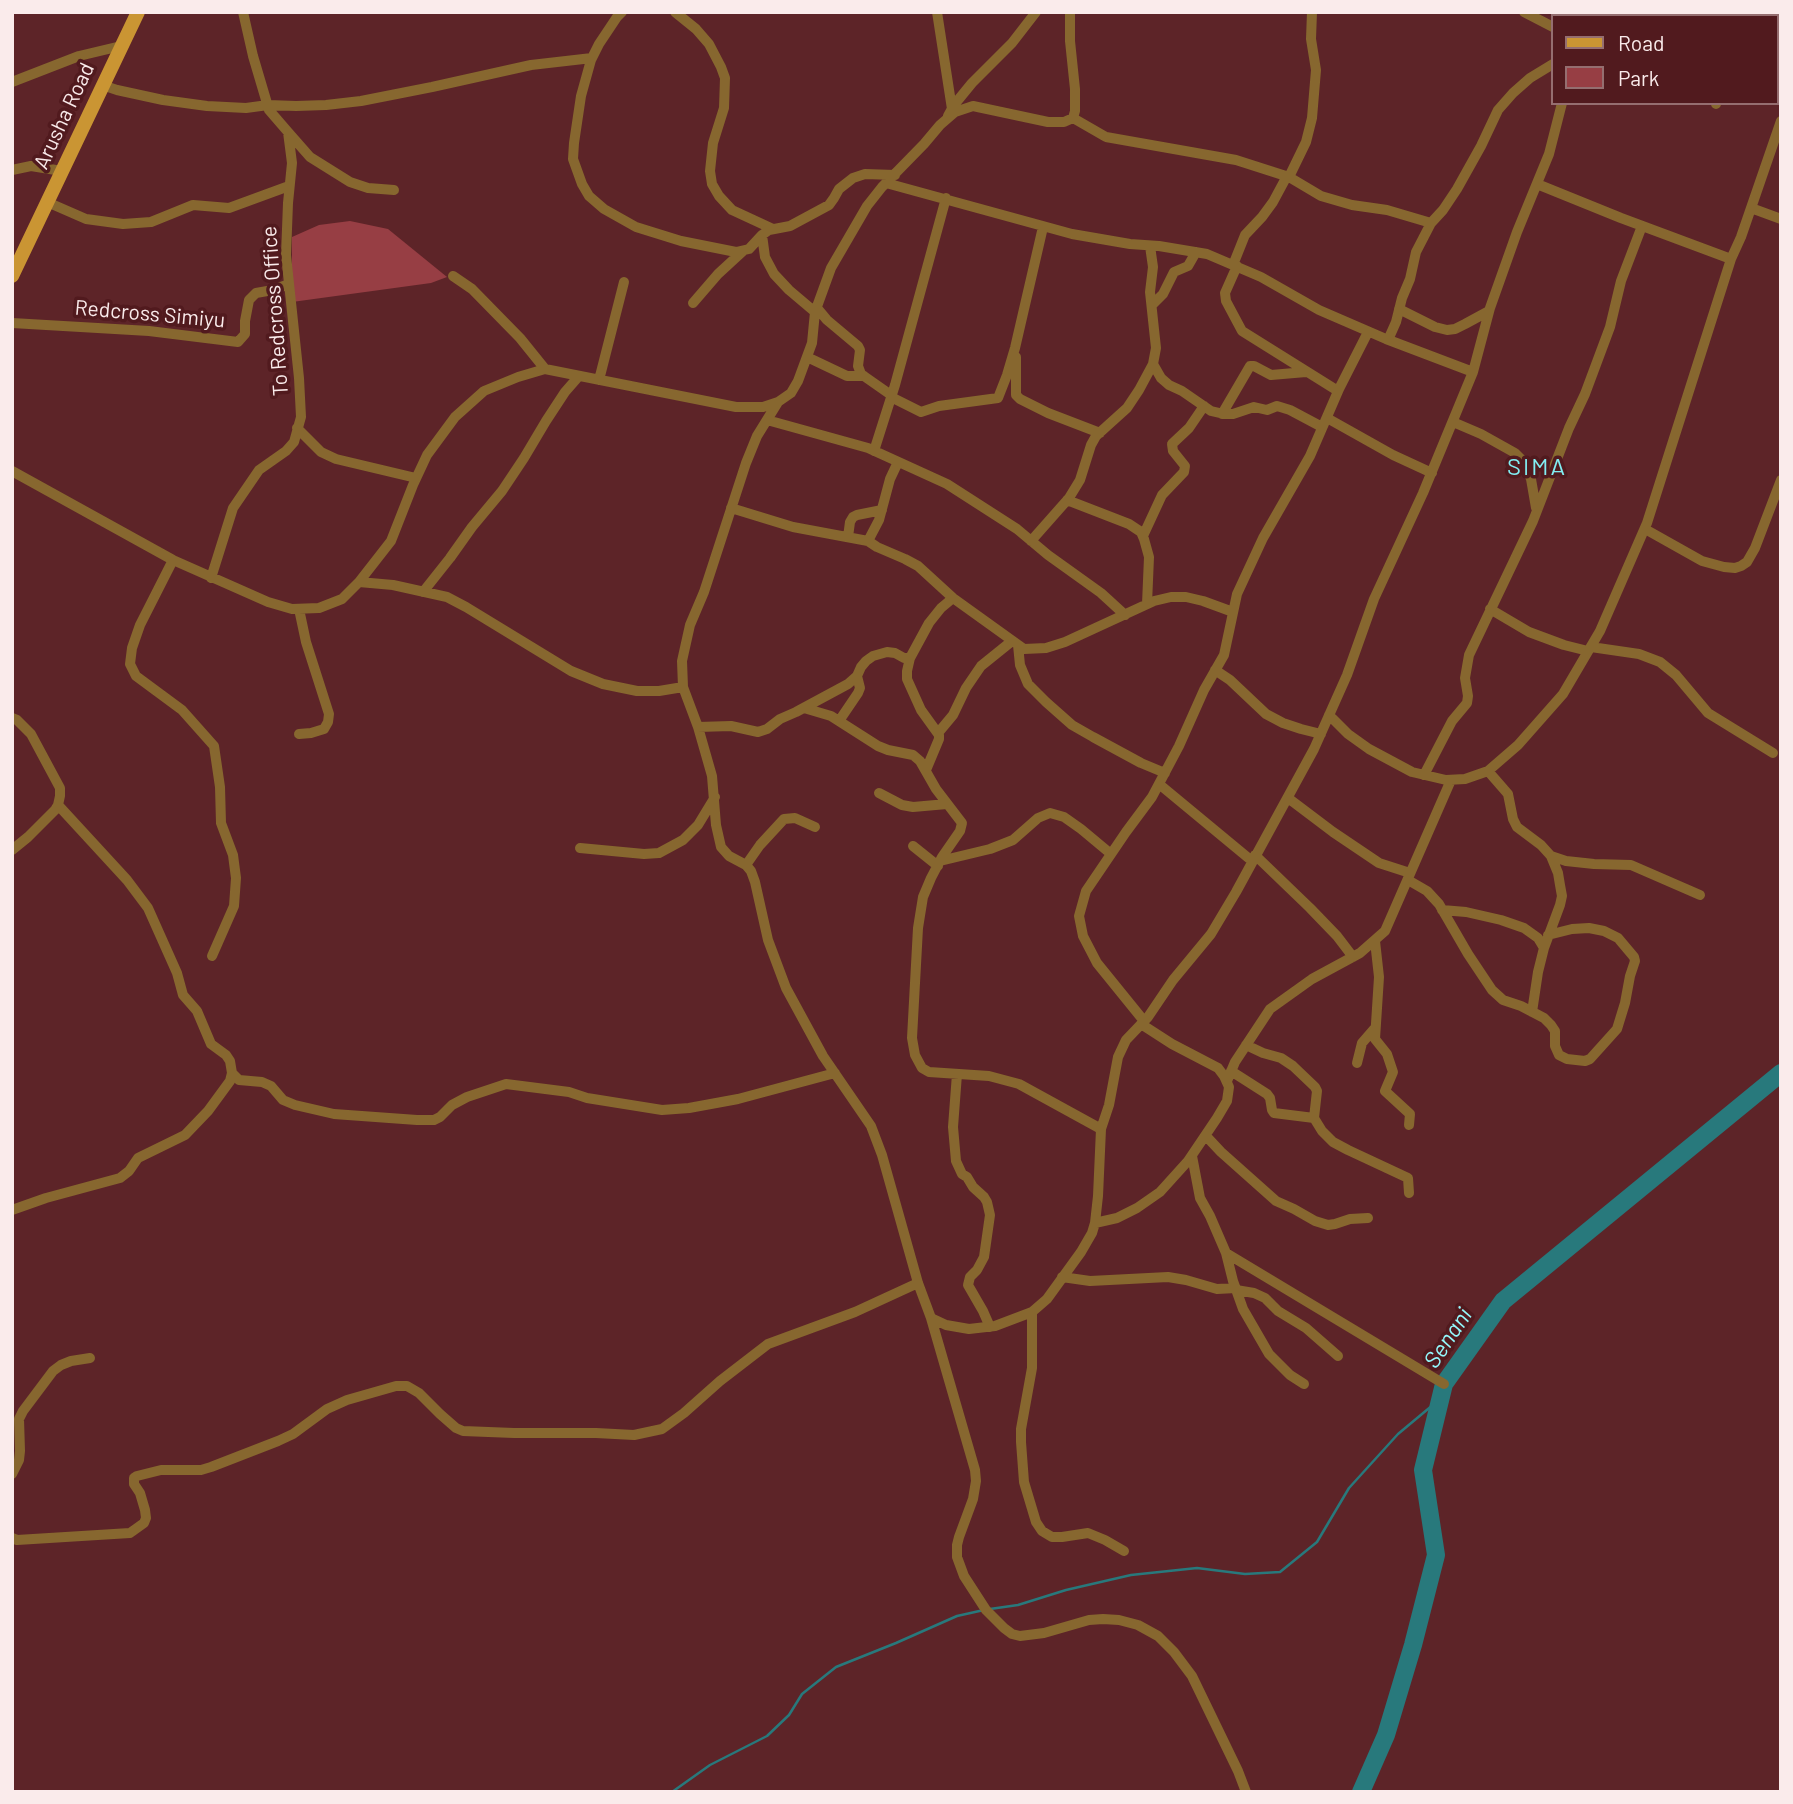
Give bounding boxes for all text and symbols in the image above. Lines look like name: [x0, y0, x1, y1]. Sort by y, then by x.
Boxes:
legend: [1552, 14, 1779, 105]
text: Road: [1618, 30, 1664, 55]
street label: Arusha Road: [28, 59, 100, 173]
text: Park: [1618, 65, 1659, 90]
street label: To Redcross Office: [256, 225, 294, 397]
street label: Redcross Simiyu: [74, 295, 226, 333]
district label: SIMA: [1508, 453, 1566, 481]
water label: Senani: [1418, 1303, 1478, 1373]

